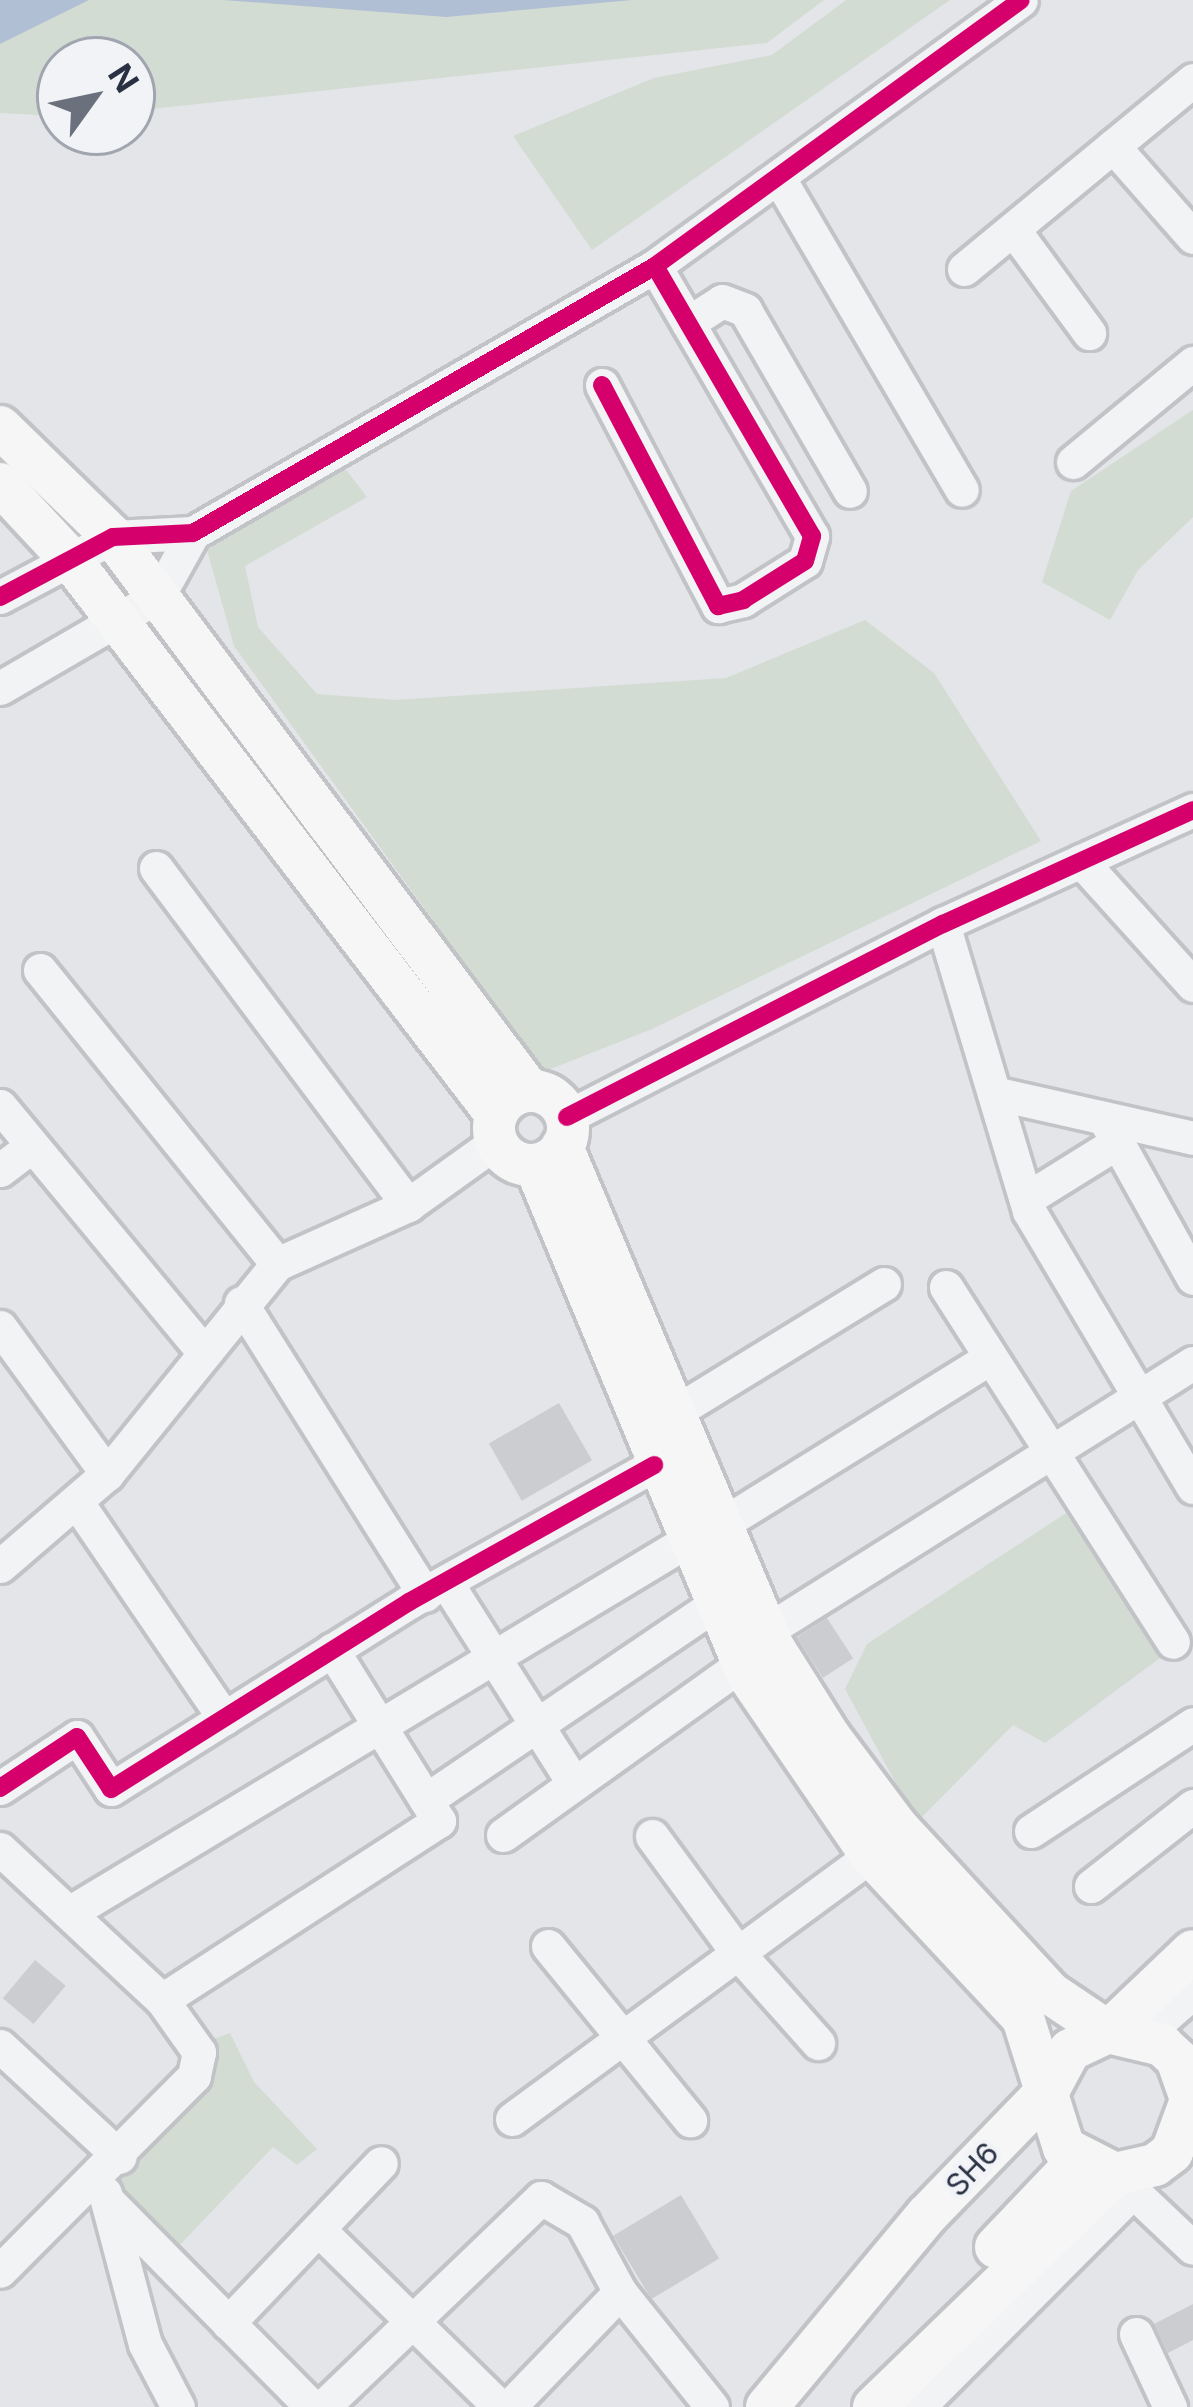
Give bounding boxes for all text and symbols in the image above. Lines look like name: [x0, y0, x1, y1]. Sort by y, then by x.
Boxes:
north arrow: [36, 36, 156, 156]
text: N: [100, 57, 147, 99]
street label: SH6: [938, 2135, 1006, 2203]

